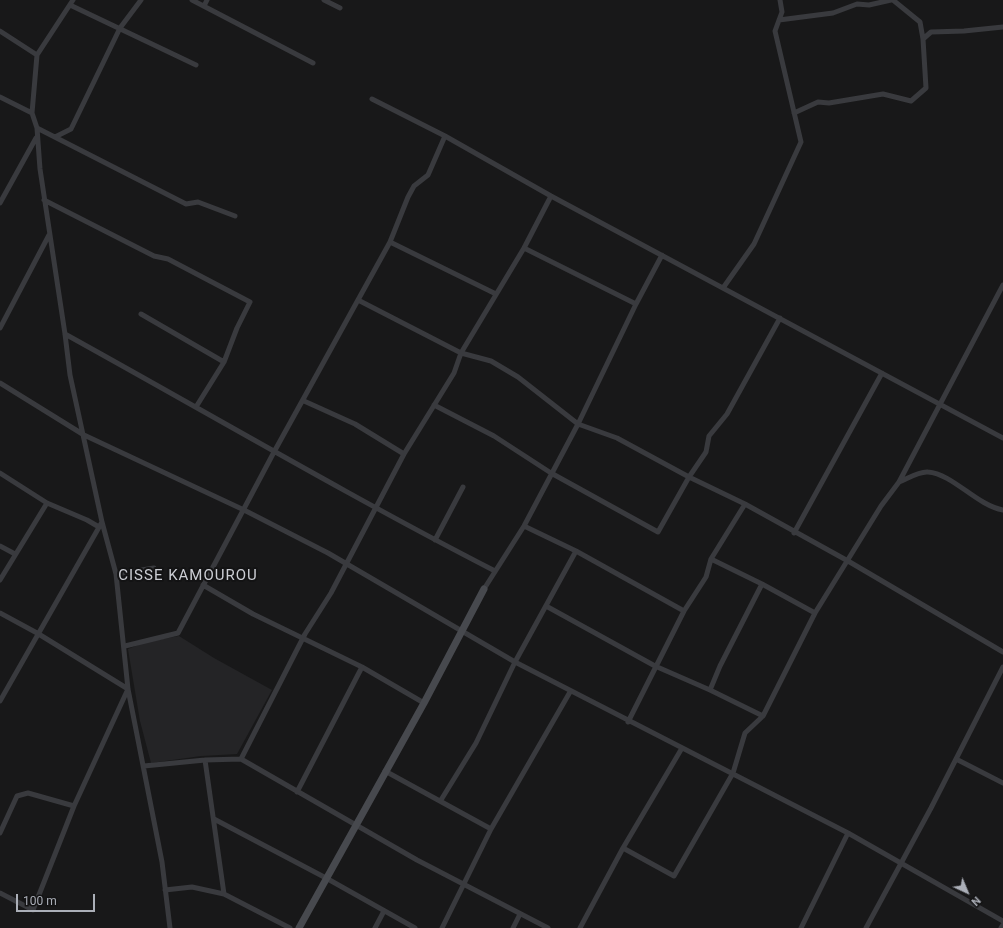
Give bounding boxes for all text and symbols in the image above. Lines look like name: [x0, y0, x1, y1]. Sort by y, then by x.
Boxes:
district label: CISSE KAMOUROU: [118, 567, 258, 585]
north arrow: [947, 872, 987, 912]
scale bar: [18, 886, 97, 912]
text: 100 m: [23, 894, 57, 908]
text: N: [968, 894, 983, 908]

